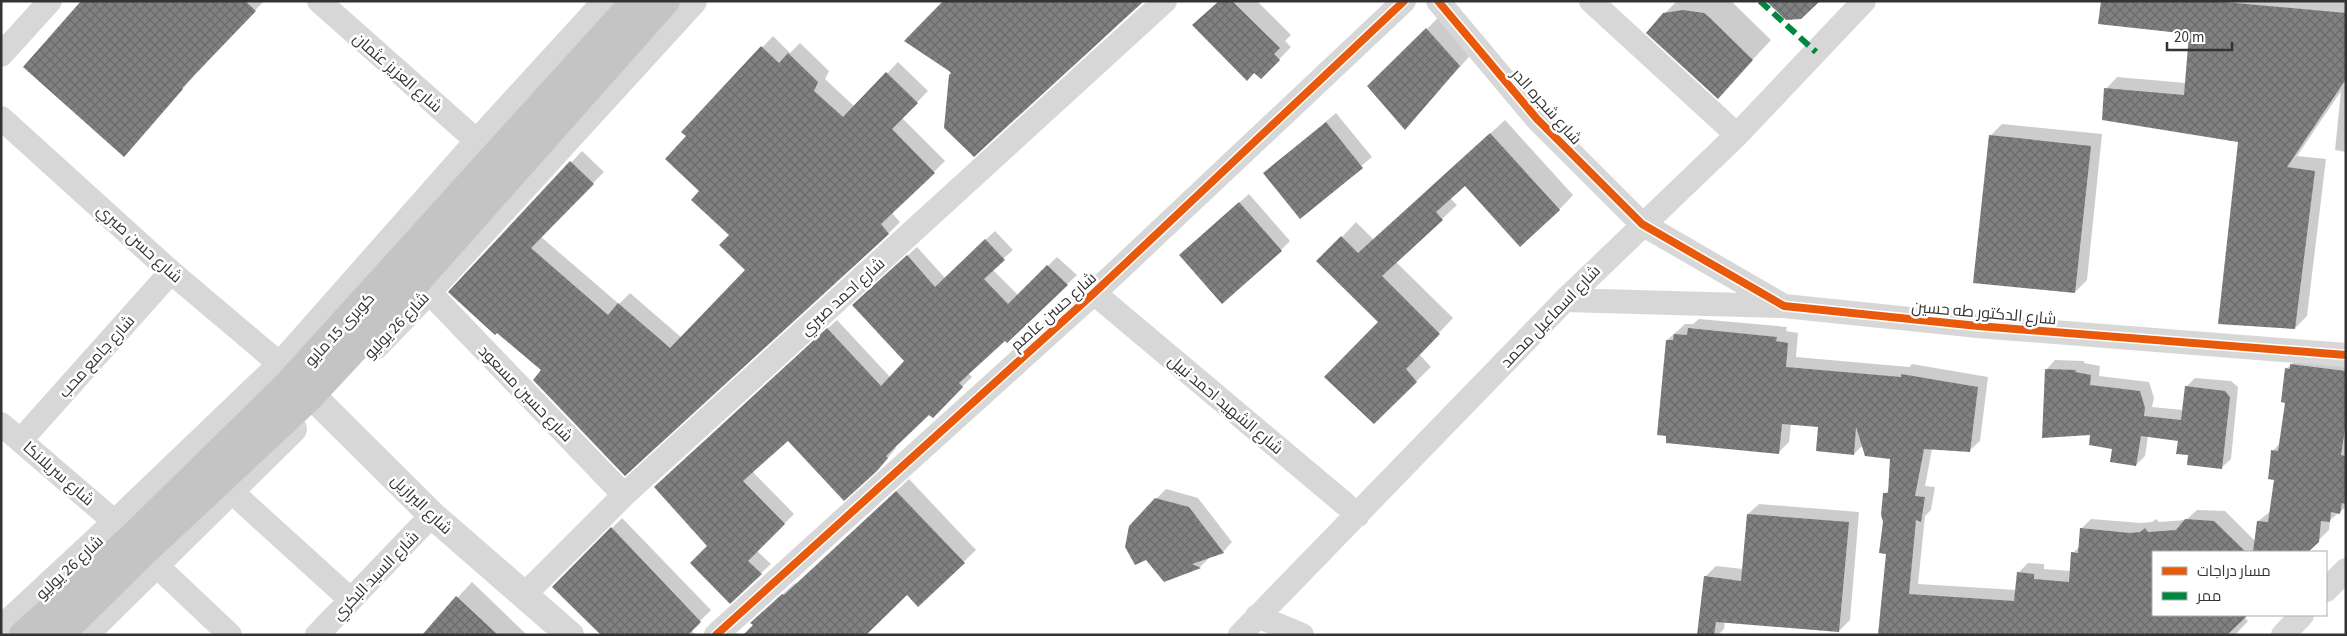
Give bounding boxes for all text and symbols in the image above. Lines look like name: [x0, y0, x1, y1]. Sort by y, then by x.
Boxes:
scale bar: [2167, 20, 2232, 52]
text: 20 m: [2174, 27, 2204, 48]
street label: شارع العزيز عثمان: [348, 28, 447, 118]
street label: شارع شجره الدر: [1505, 63, 1587, 150]
street label: شارع حسن صبري: [91, 199, 187, 290]
street label: شارع احمد صبري: [796, 253, 891, 342]
street label: شارع اسماعيل محمد: [1496, 260, 1606, 373]
street label: شارع حسن عاصم: [1006, 267, 1101, 356]
street label: شارع 26 يوليو: [359, 287, 434, 364]
street label: كوبرى 15 مايو: [300, 288, 380, 371]
street label: شارع الدكتور طه حسين: [1910, 296, 2057, 330]
street label: شارع جامع محب: [54, 311, 140, 403]
street label: شارع حسين مسعود: [473, 340, 577, 447]
street label: شارع الشهيد احمد نبيل: [1163, 350, 1288, 460]
street label: شارع سريلانكا: [18, 437, 99, 511]
street label: شارع البرازيل: [386, 470, 457, 540]
street label: شارع السيد البكري: [327, 526, 425, 627]
street label: شارع 26 يوليو: [31, 531, 108, 605]
legend: [2152, 551, 2327, 616]
text: مسار دراجات: [2197, 561, 2271, 582]
text: ممر: [2196, 586, 2221, 607]

